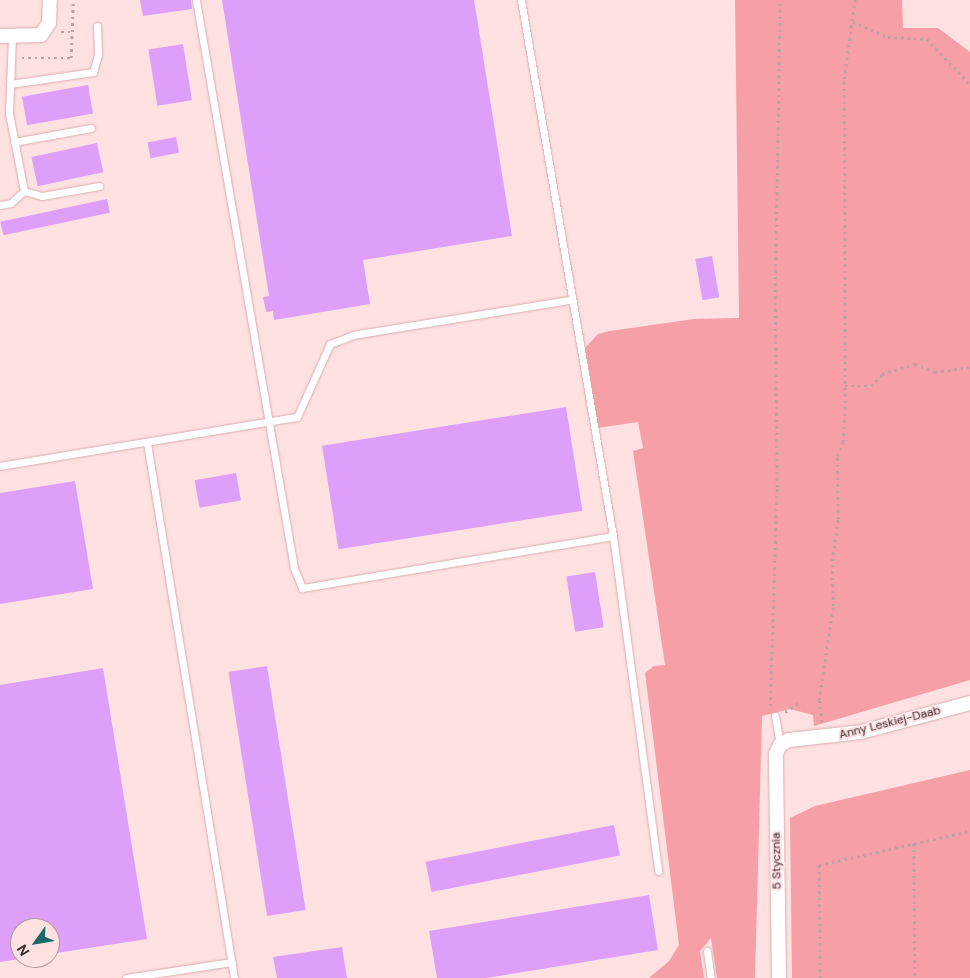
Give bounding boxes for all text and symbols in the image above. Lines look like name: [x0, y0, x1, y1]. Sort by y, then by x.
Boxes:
street label: Anny Leskiej-Daab: [838, 703, 942, 743]
street label: 5 Stycznia: [769, 832, 785, 890]
north arrow: [10, 918, 60, 968]
text: N: [13, 941, 33, 960]

